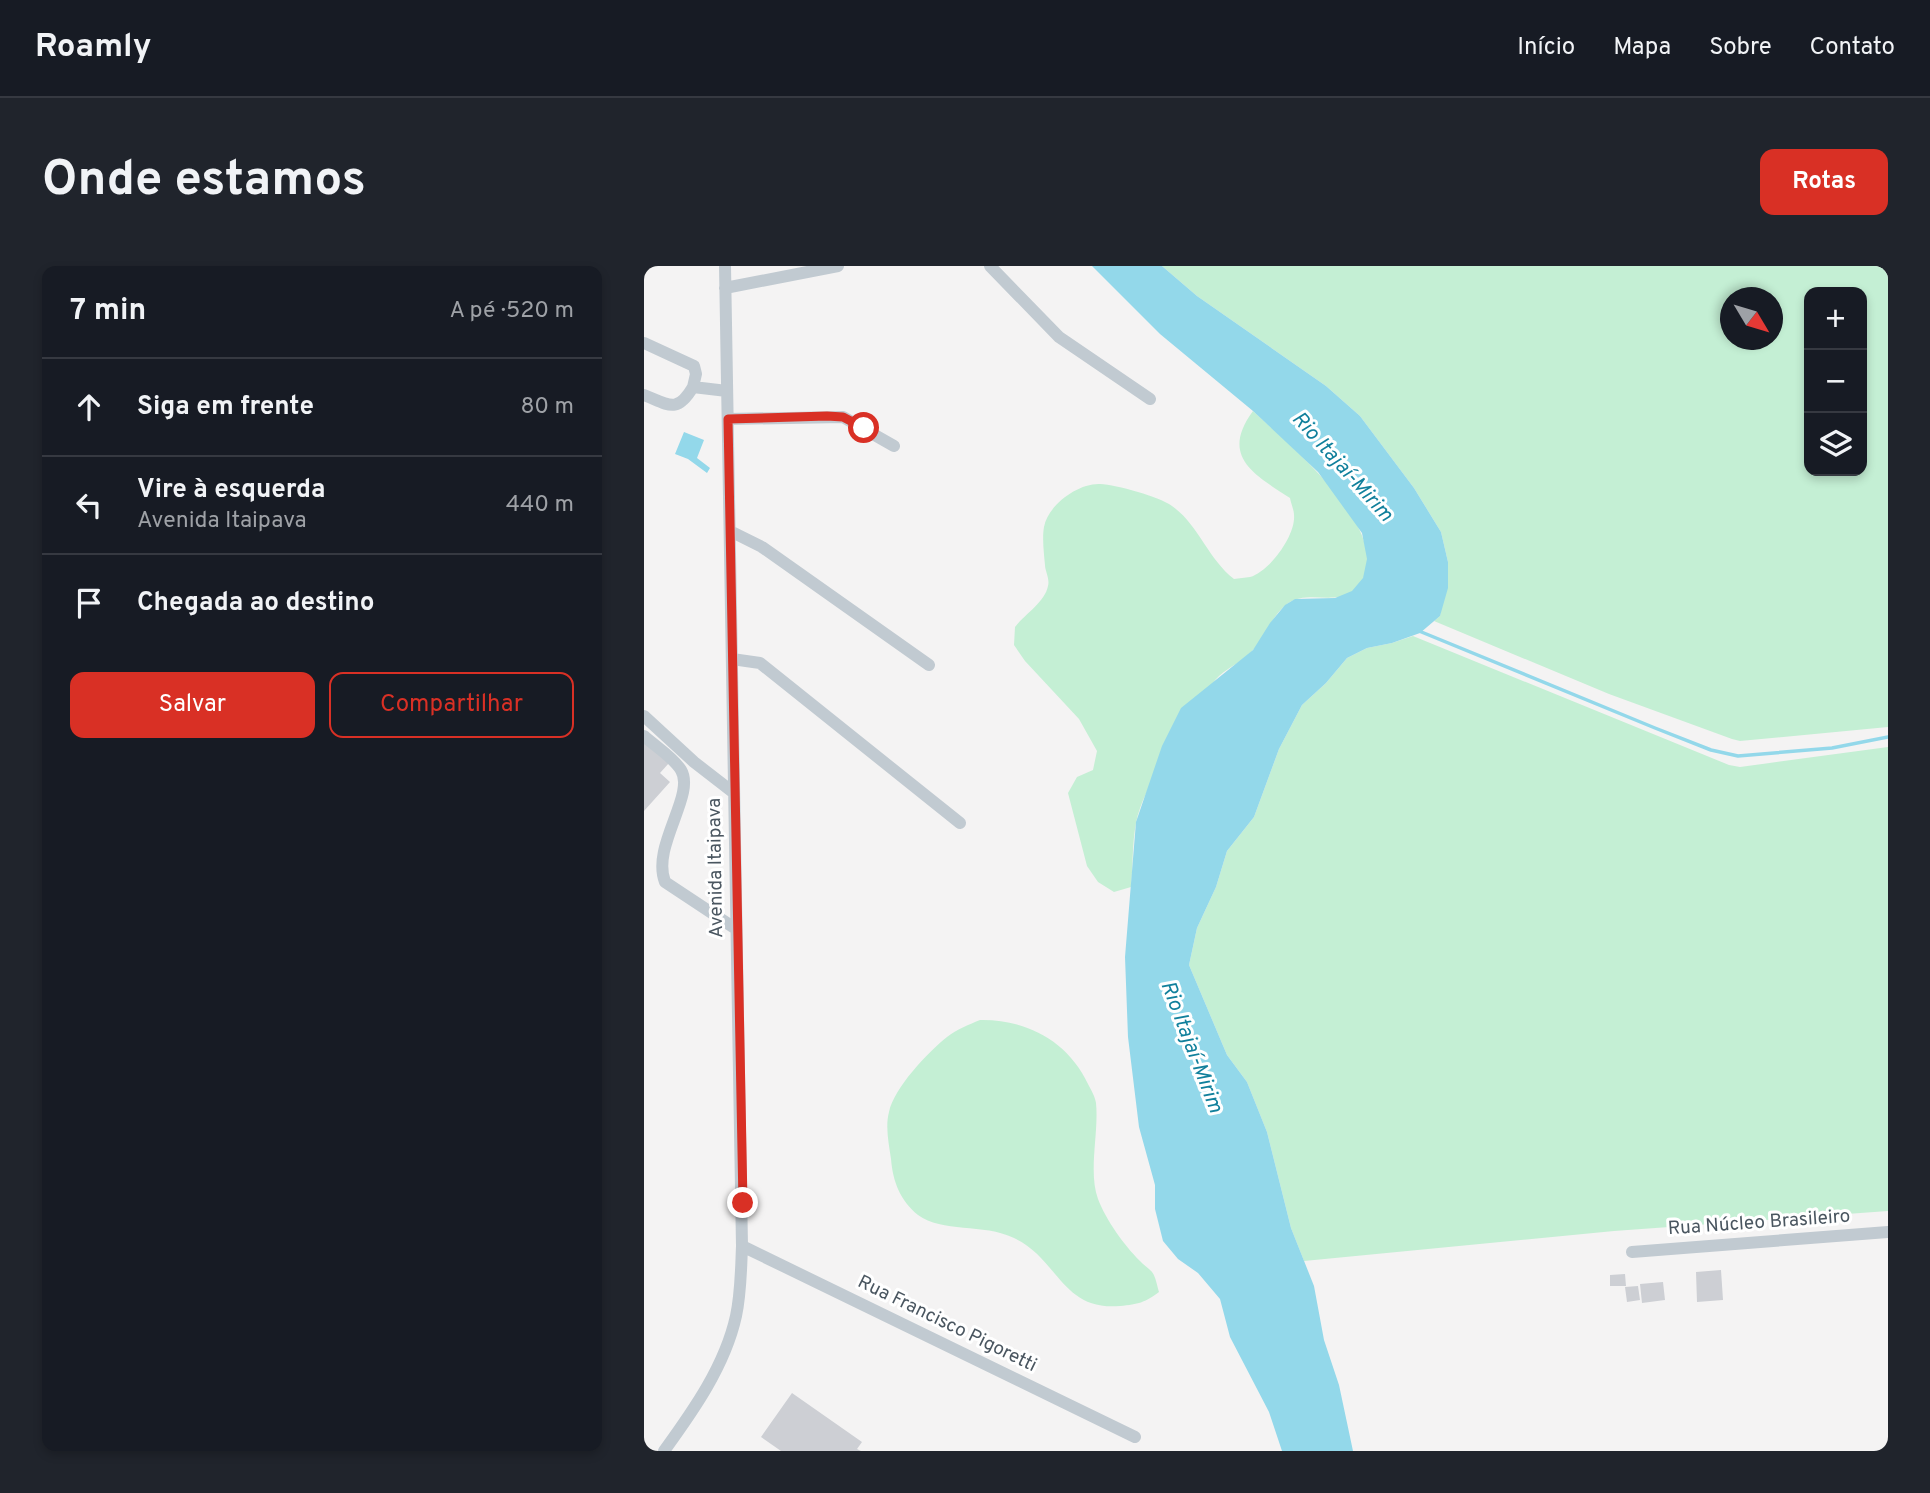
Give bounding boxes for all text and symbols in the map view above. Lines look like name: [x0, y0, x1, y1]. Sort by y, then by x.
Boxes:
text: Roamly: [35, 27, 151, 69]
text: Início: [1517, 33, 1575, 63]
text: Mapa: [1613, 33, 1671, 63]
text: Sobre: [1709, 33, 1772, 63]
text: Contato: [1810, 33, 1895, 63]
button: Rotas: [1760, 149, 1888, 215]
text: Onde estamos: [42, 151, 366, 213]
north arrow: [1720, 287, 1783, 350]
map controls: [1804, 287, 1867, 476]
button: +: [1804, 287, 1867, 350]
text: 7 min: [70, 293, 146, 330]
text: A pé · 520 m: [449, 297, 574, 326]
button: −: [1804, 350, 1867, 413]
icon: ahead: [70, 388, 108, 426]
text: Siga em frente: [137, 391, 314, 424]
text: 80 m: [521, 393, 574, 422]
water label: Rio Itajaí-Mirim: [1285, 406, 1399, 528]
route start: [848, 412, 879, 443]
button: layers: [1804, 413, 1867, 476]
text: Vire à esquerda: [137, 474, 325, 507]
icon: left: [70, 486, 108, 524]
text: 440 m: [506, 491, 574, 520]
text: Avenida Itaipava: [137, 507, 307, 536]
icon: arrive: [70, 584, 108, 622]
text: Chegada ao destino: [137, 587, 374, 620]
button: Salvar: [70, 672, 315, 738]
button: Compartilhar: [329, 672, 574, 738]
street label: Avenida Itaipava: [703, 798, 729, 938]
water label: Rio Itajaí-Mirim: [1153, 977, 1229, 1118]
route end: [727, 1187, 758, 1218]
street label: Rua Núcleo Brasileiro: [1667, 1205, 1851, 1241]
street label: Rua Francisco Pigoretti: [854, 1270, 1040, 1378]

